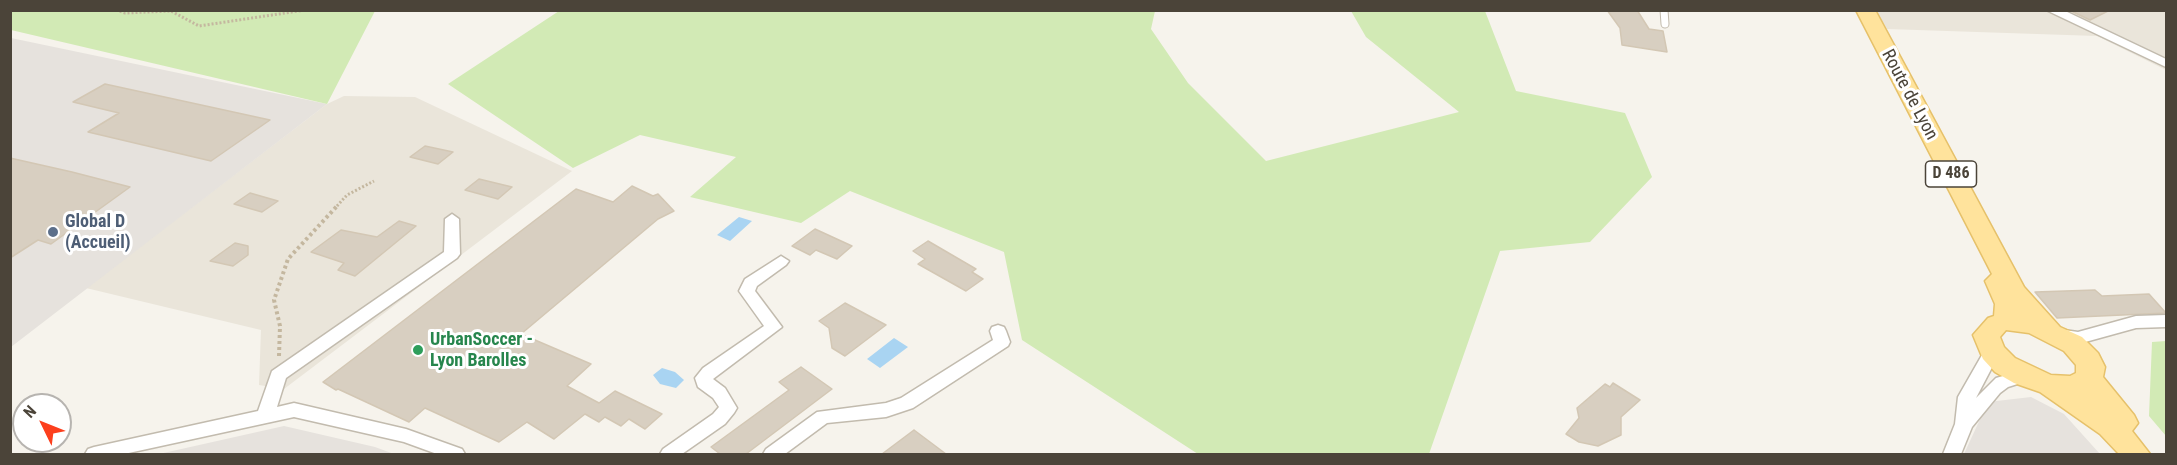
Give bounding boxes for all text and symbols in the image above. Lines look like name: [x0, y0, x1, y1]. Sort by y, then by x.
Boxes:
street label: Route de Lyon: [1876, 46, 1942, 144]
road number: D 486: [1926, 161, 1976, 187]
place label: Global D (Accueil): [65, 211, 130, 254]
marker: Global D (Accueil): [46, 225, 60, 239]
place label: UrbanSoccer - Lyon Barolles: [430, 329, 533, 372]
marker: UrbanSoccer - Lyon Barolles: [411, 343, 425, 357]
north arrow: [12, 393, 72, 453]
text: N: [20, 402, 40, 422]

